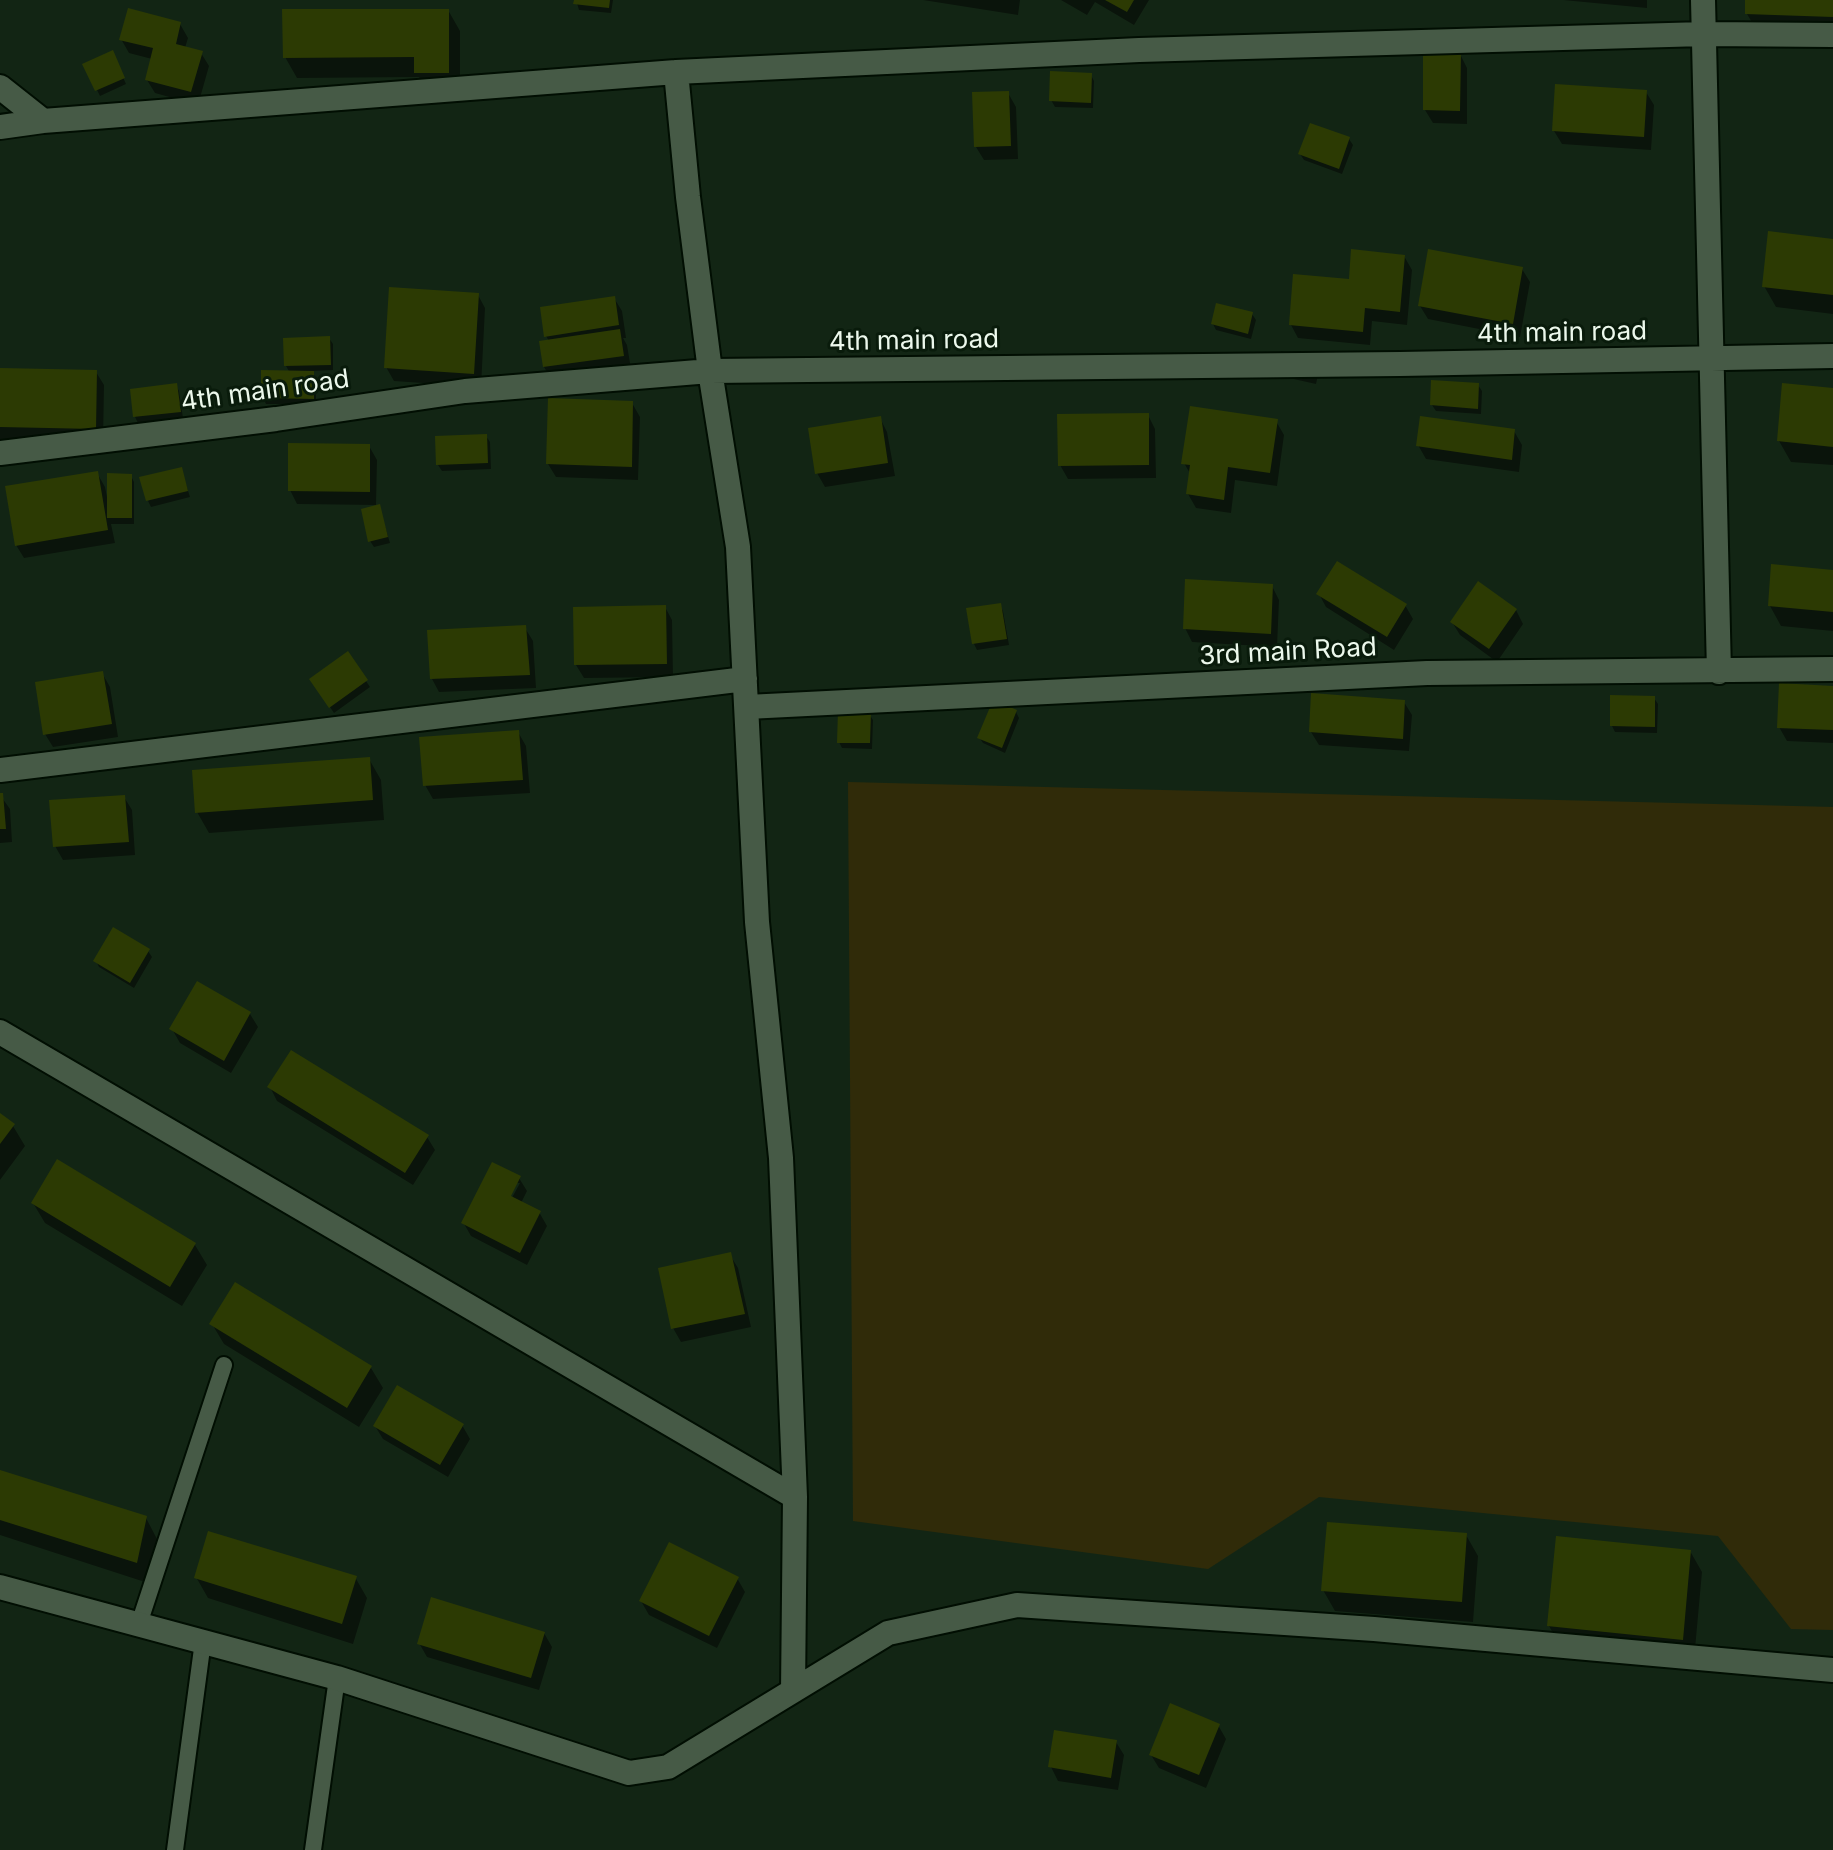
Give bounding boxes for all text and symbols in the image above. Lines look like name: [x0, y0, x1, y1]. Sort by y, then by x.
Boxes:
street label: 4th main road: [1477, 316, 1647, 350]
street label: 4th main road: [829, 324, 999, 358]
street label: 4th main road: [179, 364, 351, 418]
street label: 3rd main Road: [1198, 632, 1378, 672]

